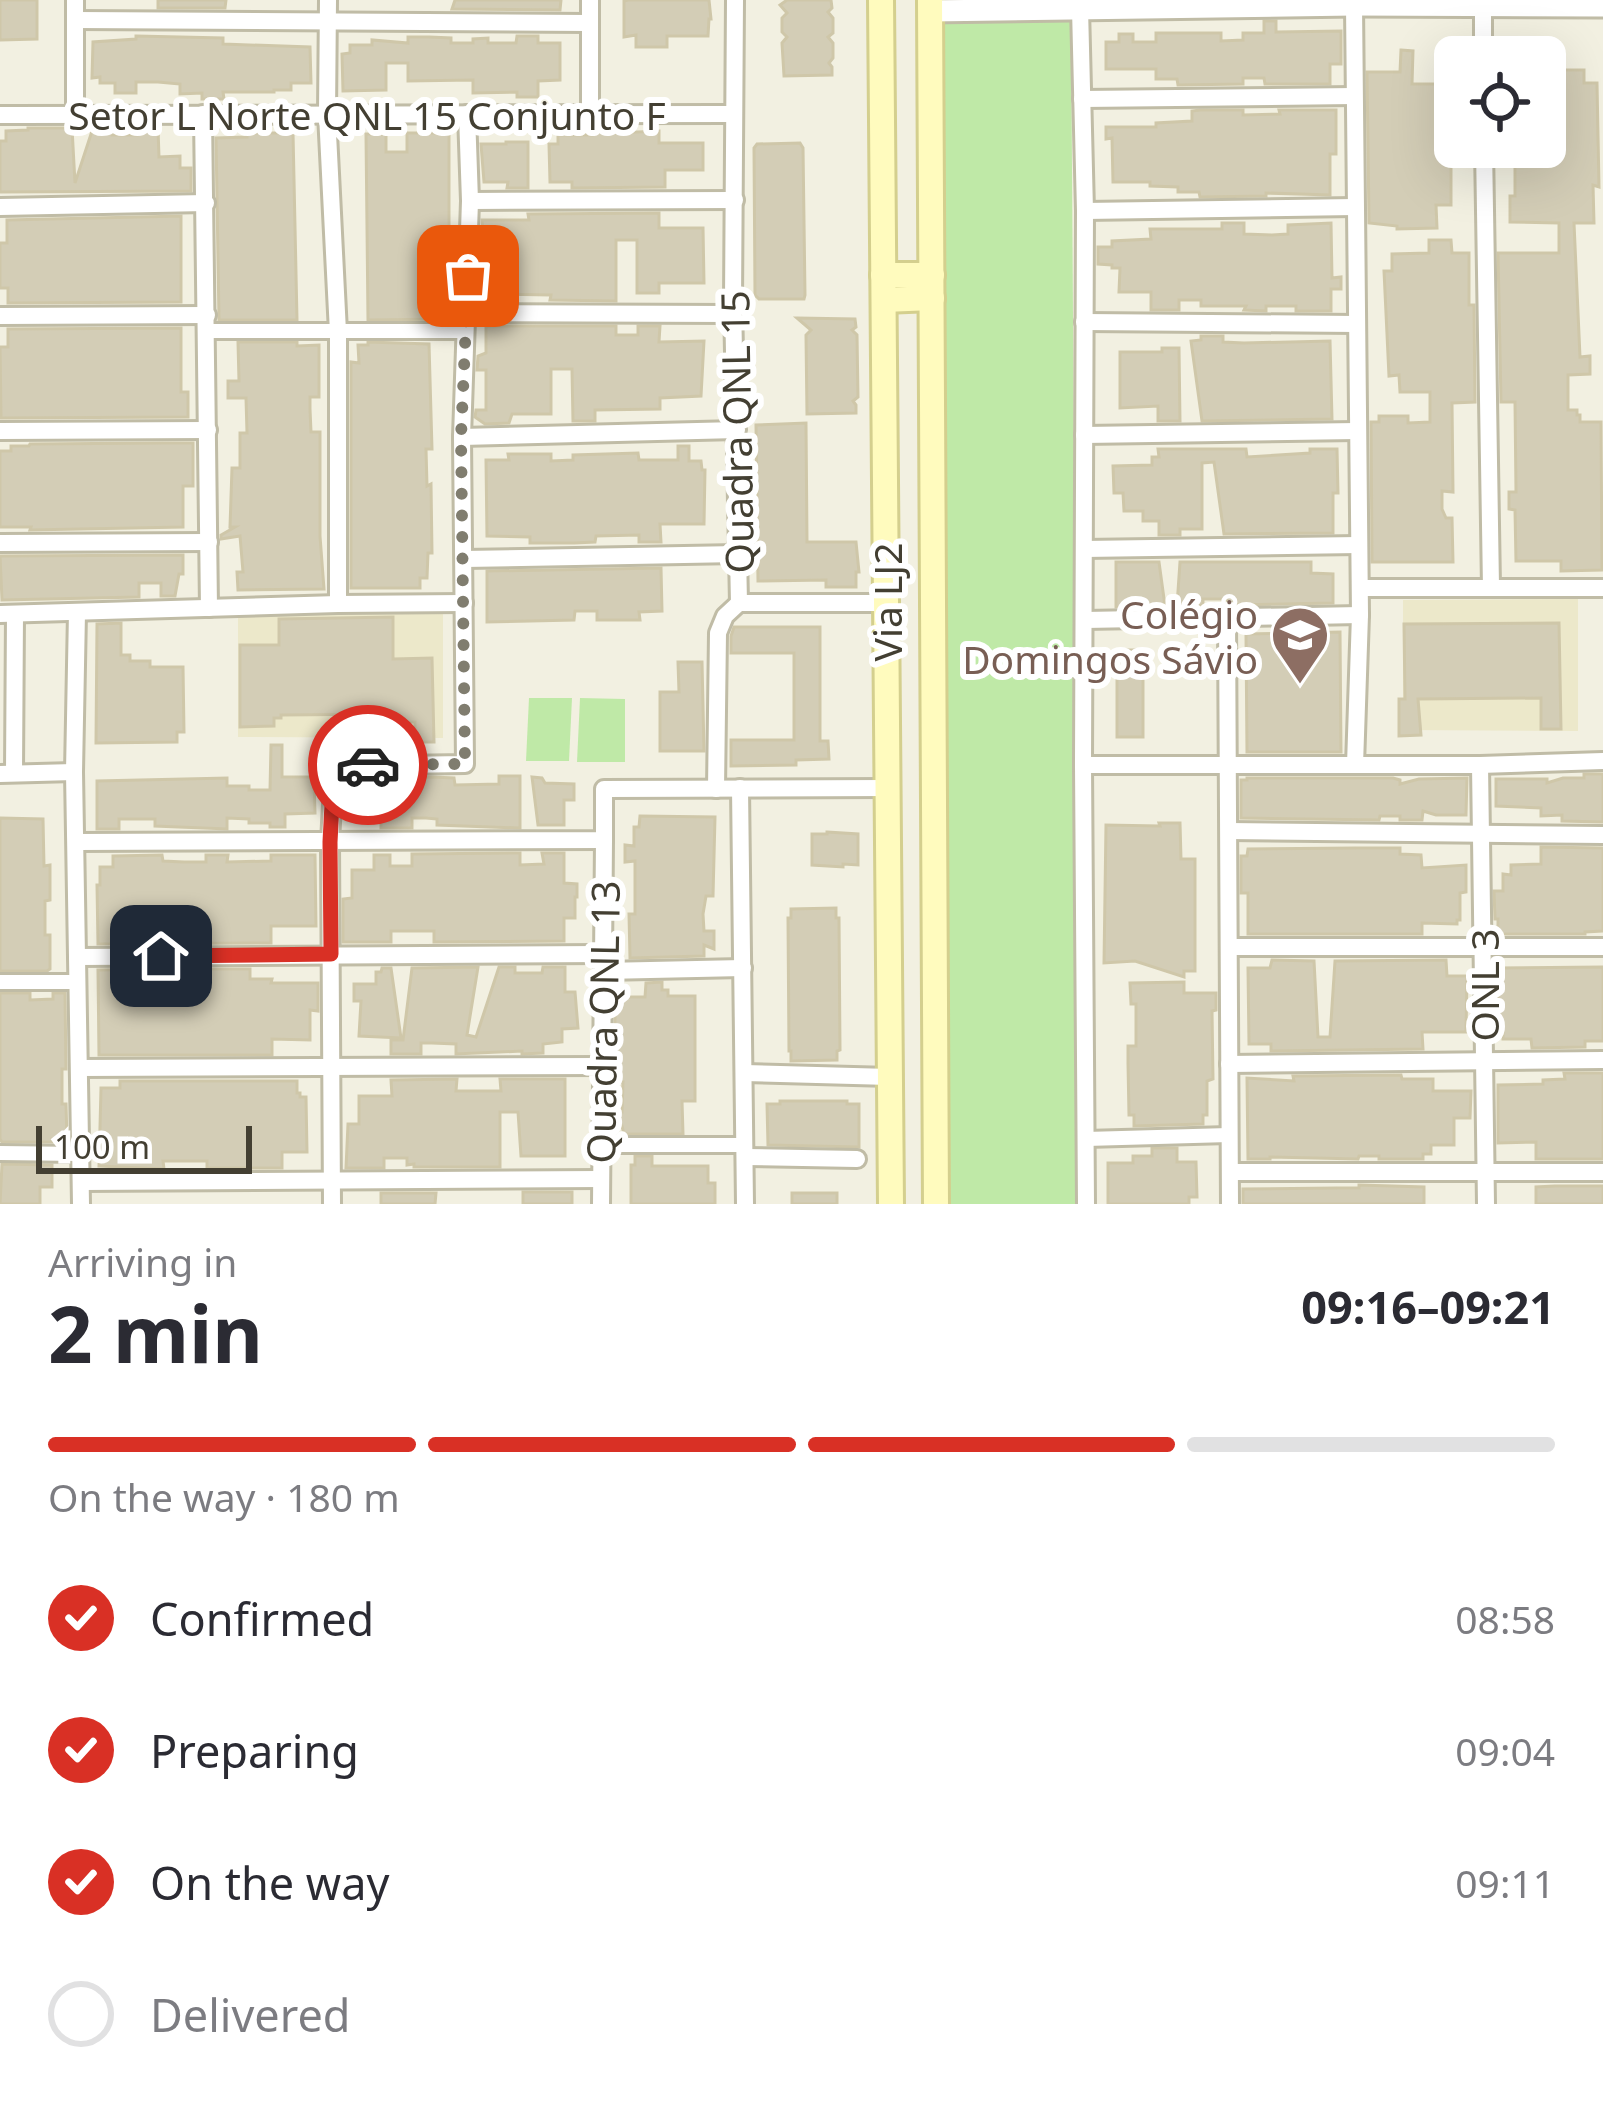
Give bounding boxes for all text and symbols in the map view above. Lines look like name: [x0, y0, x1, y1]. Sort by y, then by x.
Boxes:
map controls: [1434, 36, 1566, 168]
button: locate: [1434, 36, 1566, 168]
street label: Setor L Norte QNL 15 Conjunto F: [68, 88, 666, 141]
pin: [417, 225, 519, 327]
icon: bag: [435, 243, 501, 309]
street label: Quadra QNL 15: [707, 290, 765, 574]
street label: Via LJ2: [860, 543, 913, 661]
place label: Colégio Domingos Sávio: [962, 587, 1258, 685]
school or university icon: Colégio Domingos Sávio: [1269, 604, 1331, 686]
courier: [308, 705, 428, 825]
icon: car: [335, 732, 401, 798]
street label: Quadra QNL 13: [573, 880, 631, 1164]
pin: [110, 905, 212, 1007]
icon: home: [128, 923, 194, 989]
street label: ONL 3: [1457, 929, 1510, 1041]
scale bar: [36, 1120, 252, 1173]
text: 100 m: [54, 1124, 150, 1169]
text: Arriving in: [48, 1235, 237, 1288]
text: 09:16–09:21: [1301, 1276, 1555, 1337]
text: 2 min: [48, 1280, 263, 1386]
text: On the way · 180 m: [48, 1470, 400, 1523]
icon: check: [48, 1585, 114, 1651]
text: Confirmed: [150, 1588, 374, 1649]
text: 08:58: [1455, 1592, 1555, 1645]
icon: check: [48, 1717, 114, 1783]
text: Preparing: [150, 1720, 359, 1781]
text: 09:04: [1455, 1724, 1555, 1777]
icon: check: [48, 1849, 114, 1915]
text: On the way: [150, 1852, 389, 1913]
text: 09:11: [1455, 1856, 1555, 1909]
text: Delivered: [150, 1984, 350, 2045]

